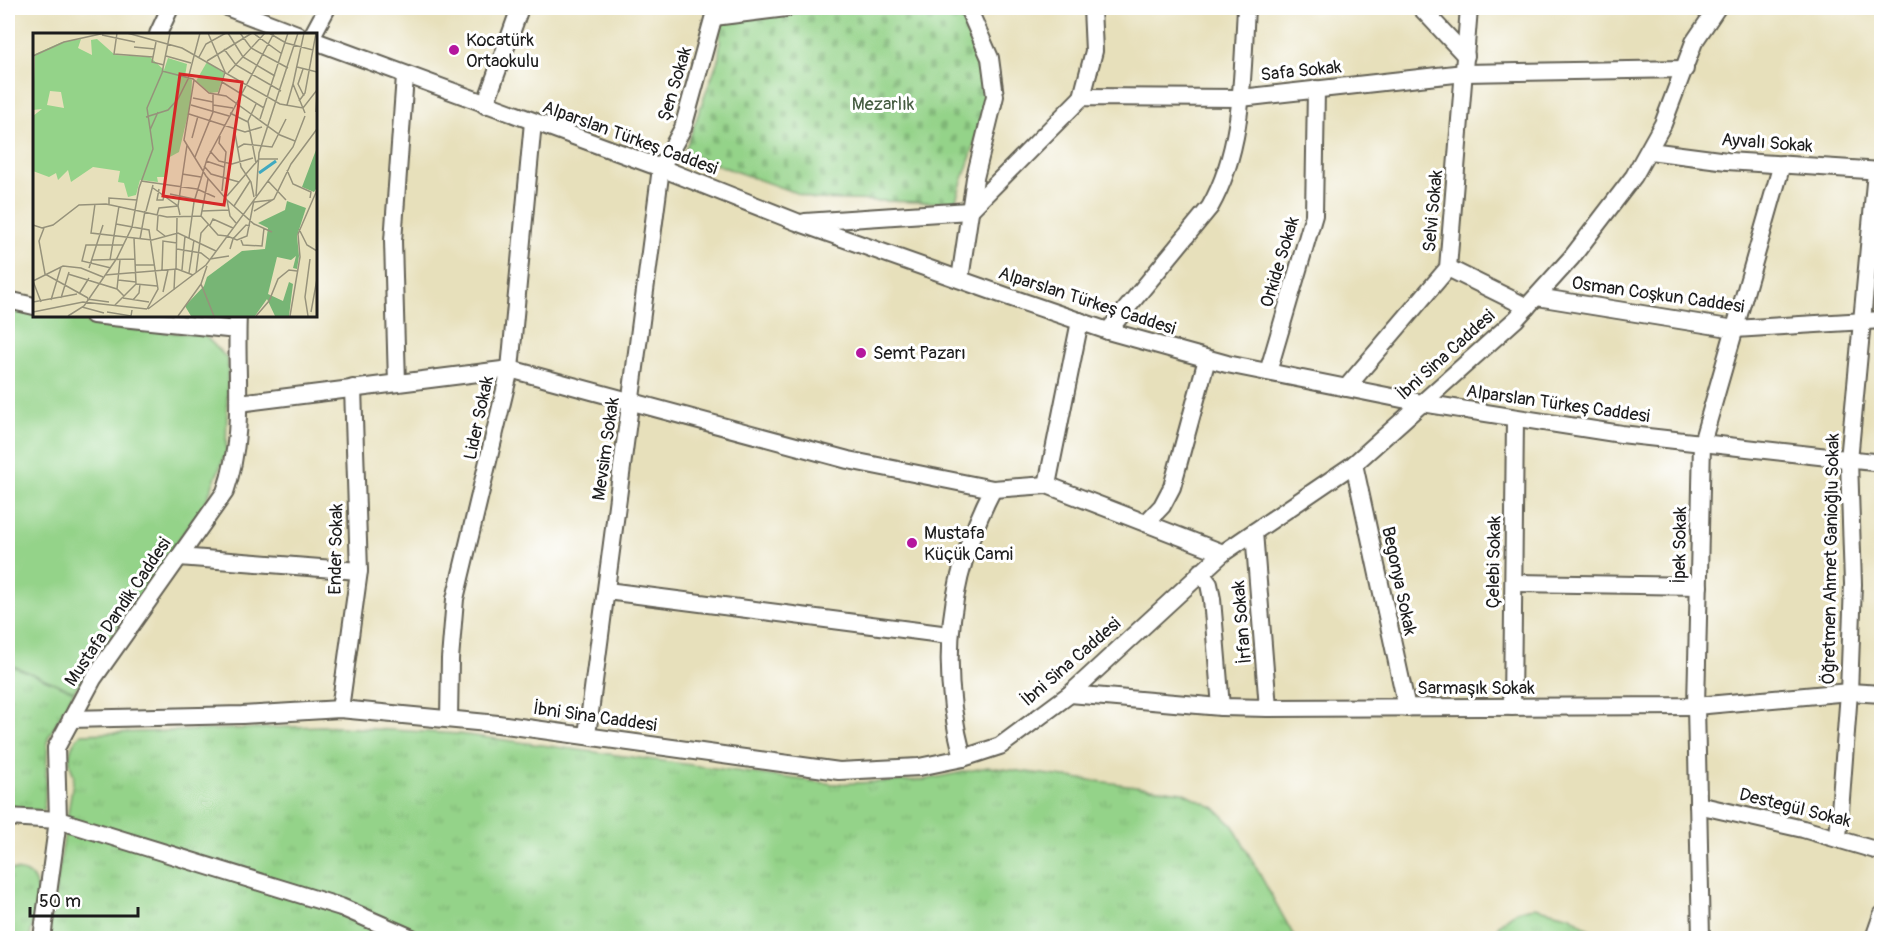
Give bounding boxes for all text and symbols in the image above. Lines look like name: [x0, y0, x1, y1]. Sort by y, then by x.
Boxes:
place label: Kocatürk Ortaokulu: [466, 29, 539, 73]
inset map: [33, 33, 316, 316]
marker: Kocatürk Ortaokulu: [447, 43, 461, 57]
street label: Şen Sokak: [653, 43, 697, 124]
street label: Safa Sokak: [1259, 55, 1343, 87]
park label: Mezarlık: [852, 93, 915, 116]
street label: Alparslan Türkeş Caddesi: [539, 96, 721, 180]
street label: Ayvalı Sokak: [1720, 128, 1814, 158]
street label: Selvi Sokak: [1418, 168, 1448, 253]
street label: Orkide Sokak: [1255, 213, 1305, 310]
street label: Alparslan Türkeş Caddesi: [995, 261, 1179, 341]
street label: Osman Coşkun Caddesi: [1570, 271, 1746, 319]
street label: İbni Sina Caddesi: [1392, 305, 1500, 405]
place label: Semt Pazarı: [873, 342, 966, 365]
marker: Semt Pazarı: [854, 346, 868, 360]
street label: Lider Sokak: [459, 374, 499, 462]
street label: Alparslan Türkeş Caddesi: [1465, 380, 1651, 428]
street label: Mevsim Sokak: [587, 395, 625, 502]
street label: Öğretmen Ahmet Ganioğlu Sokak: [1817, 433, 1845, 685]
street label: Ender Sokak: [324, 503, 348, 595]
street label: İpek Sokak: [1668, 506, 1692, 584]
street label: Çelebi Sokak: [1482, 515, 1506, 609]
place label: Mustafa Küçük Cami: [924, 522, 1013, 566]
street label: Begonya Sokak: [1376, 524, 1422, 638]
street label: Mustafa Dandik Caddesi: [60, 533, 176, 691]
marker: Mustafa Küçük Cami: [905, 536, 919, 550]
street label: İrfan Sokak: [1227, 579, 1257, 665]
street label: İbni Sina Caddesi: [1016, 612, 1126, 712]
street label: Sarmaşık Sokak: [1417, 677, 1535, 700]
street label: İbni Sina Caddesi: [532, 697, 658, 737]
street label: Destegül Sokak: [1737, 783, 1854, 833]
scale bar: [30, 880, 138, 918]
text: 50 m: [39, 890, 81, 913]

